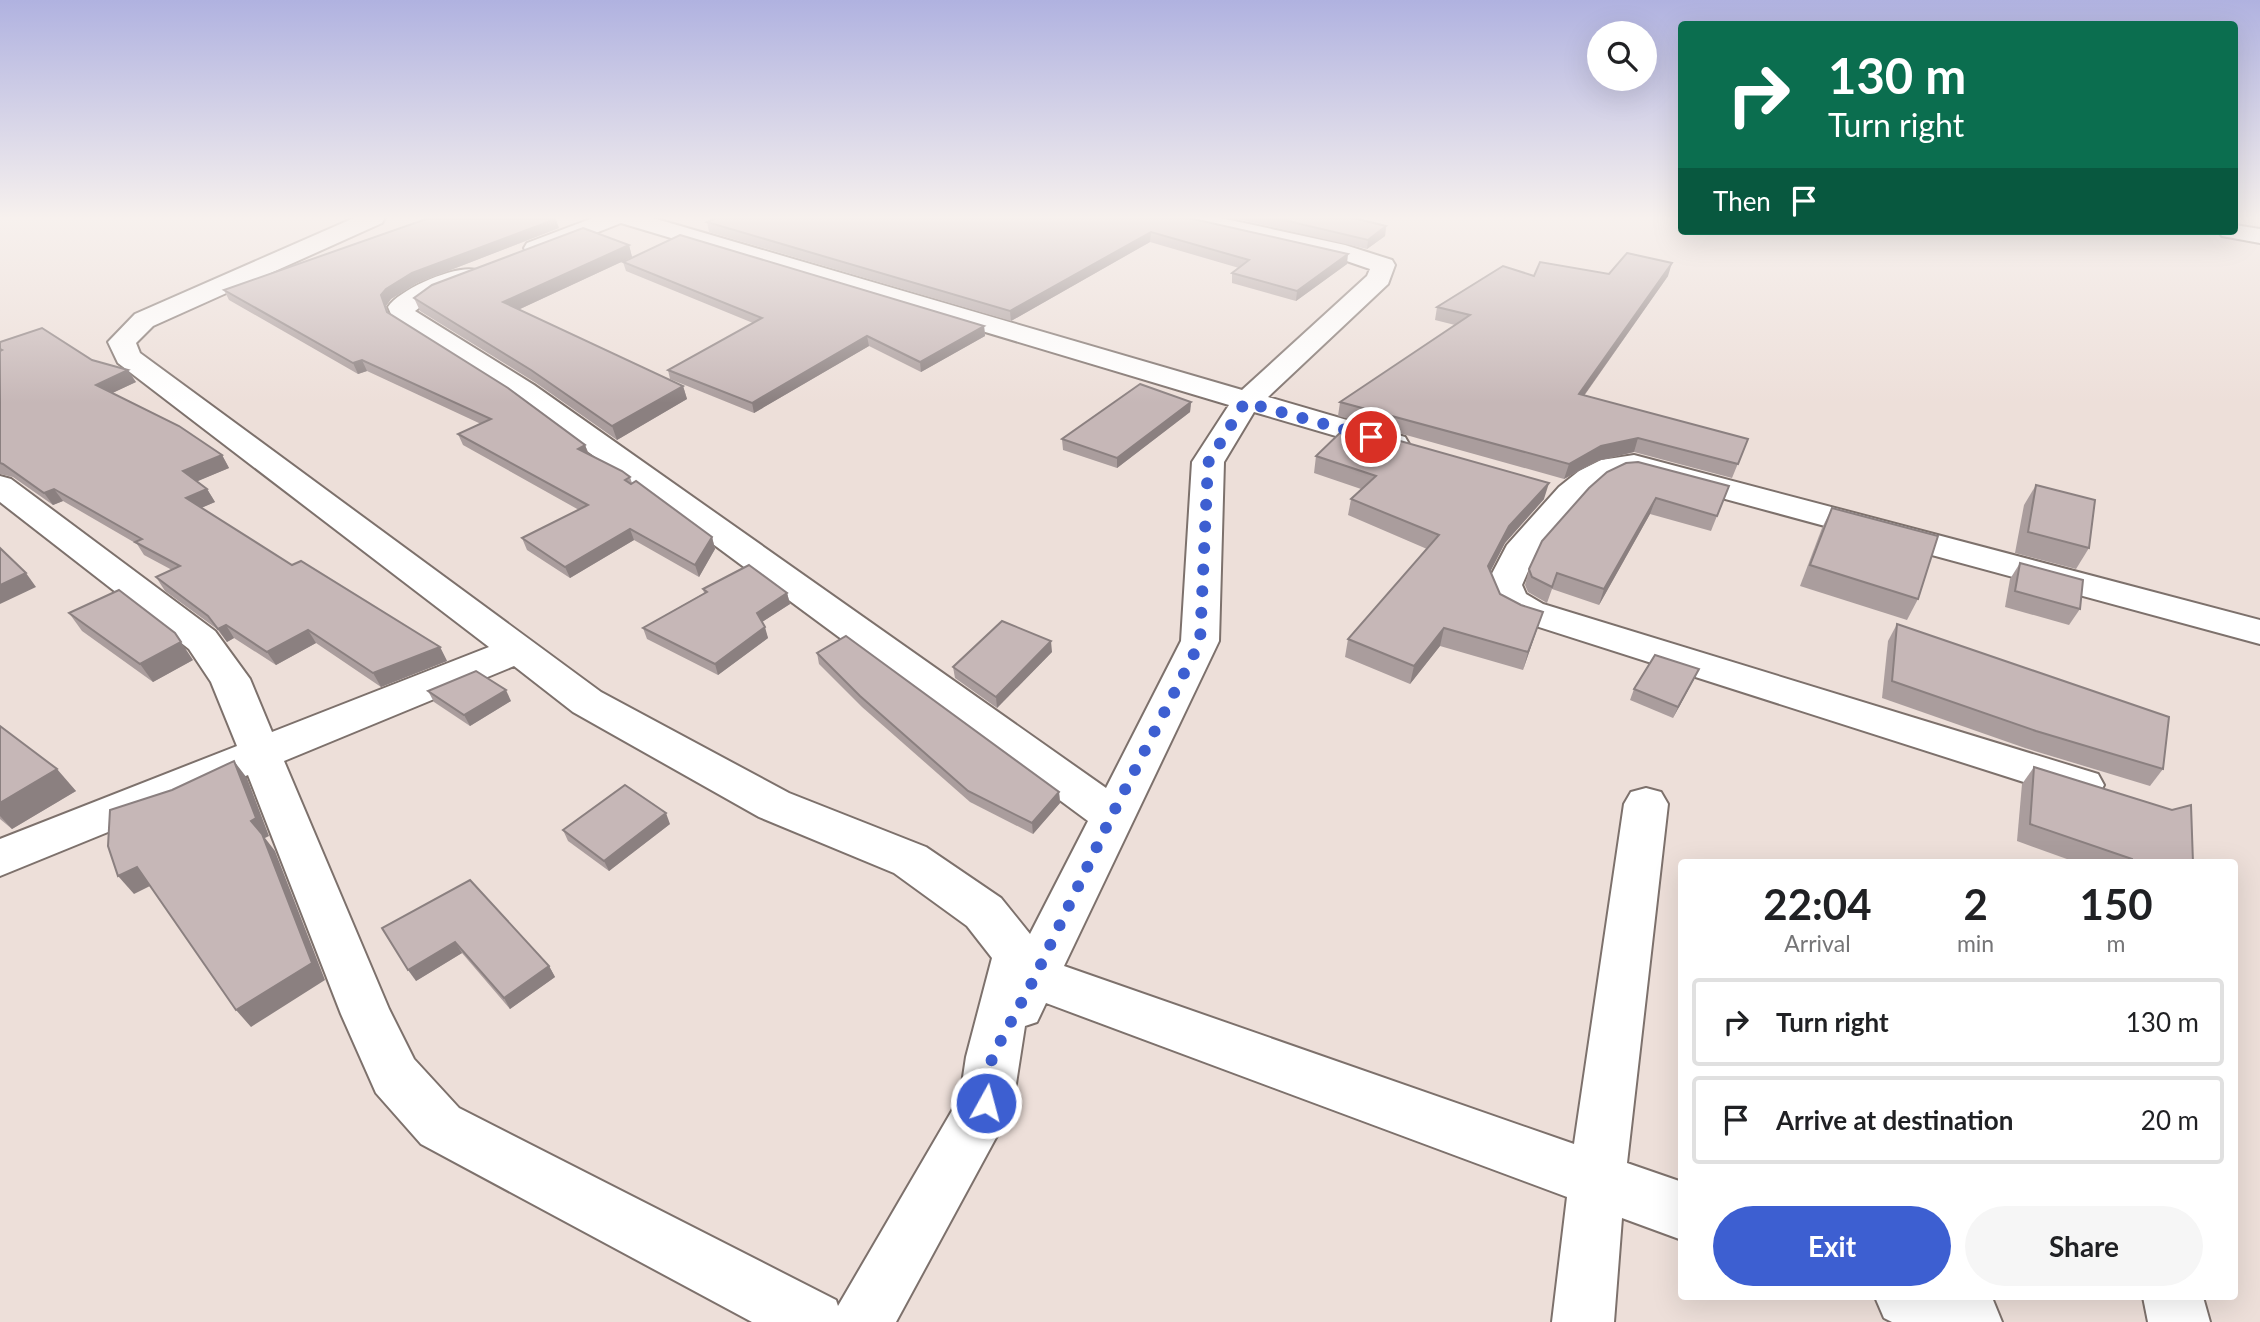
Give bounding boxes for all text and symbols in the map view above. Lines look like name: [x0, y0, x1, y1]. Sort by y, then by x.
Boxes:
map controls: [1587, 21, 1657, 91]
button: search: [1587, 21, 1657, 91]
text: 130 m: [1828, 46, 1966, 104]
icon: right: [1713, 49, 1804, 140]
text: Turn right: [1828, 105, 1964, 144]
icon: arrive: [1785, 182, 1823, 220]
text: Then: [1713, 185, 1771, 217]
pin: [1341, 407, 1401, 467]
icon: arrive: [1352, 418, 1390, 456]
text: 22:04: [1763, 879, 1872, 929]
text: 2: [1963, 879, 1988, 929]
text: 150: [2080, 879, 2153, 929]
text: Arrival: [1784, 929, 1851, 957]
text: min: [1957, 929, 1994, 957]
text: m: [2107, 929, 2126, 957]
icon: right: [1717, 1003, 1755, 1041]
text: Turn right: [1776, 1006, 1889, 1038]
text: 130 m: [2126, 1006, 2199, 1038]
position arrow: [949, 1066, 1023, 1140]
icon: arrive: [1717, 1101, 1755, 1139]
text: Arrive at destination: [1776, 1104, 2013, 1136]
text: 20 m: [2141, 1104, 2199, 1136]
button: Exit: [1713, 1206, 1951, 1286]
button: Share: [1965, 1206, 2203, 1286]

